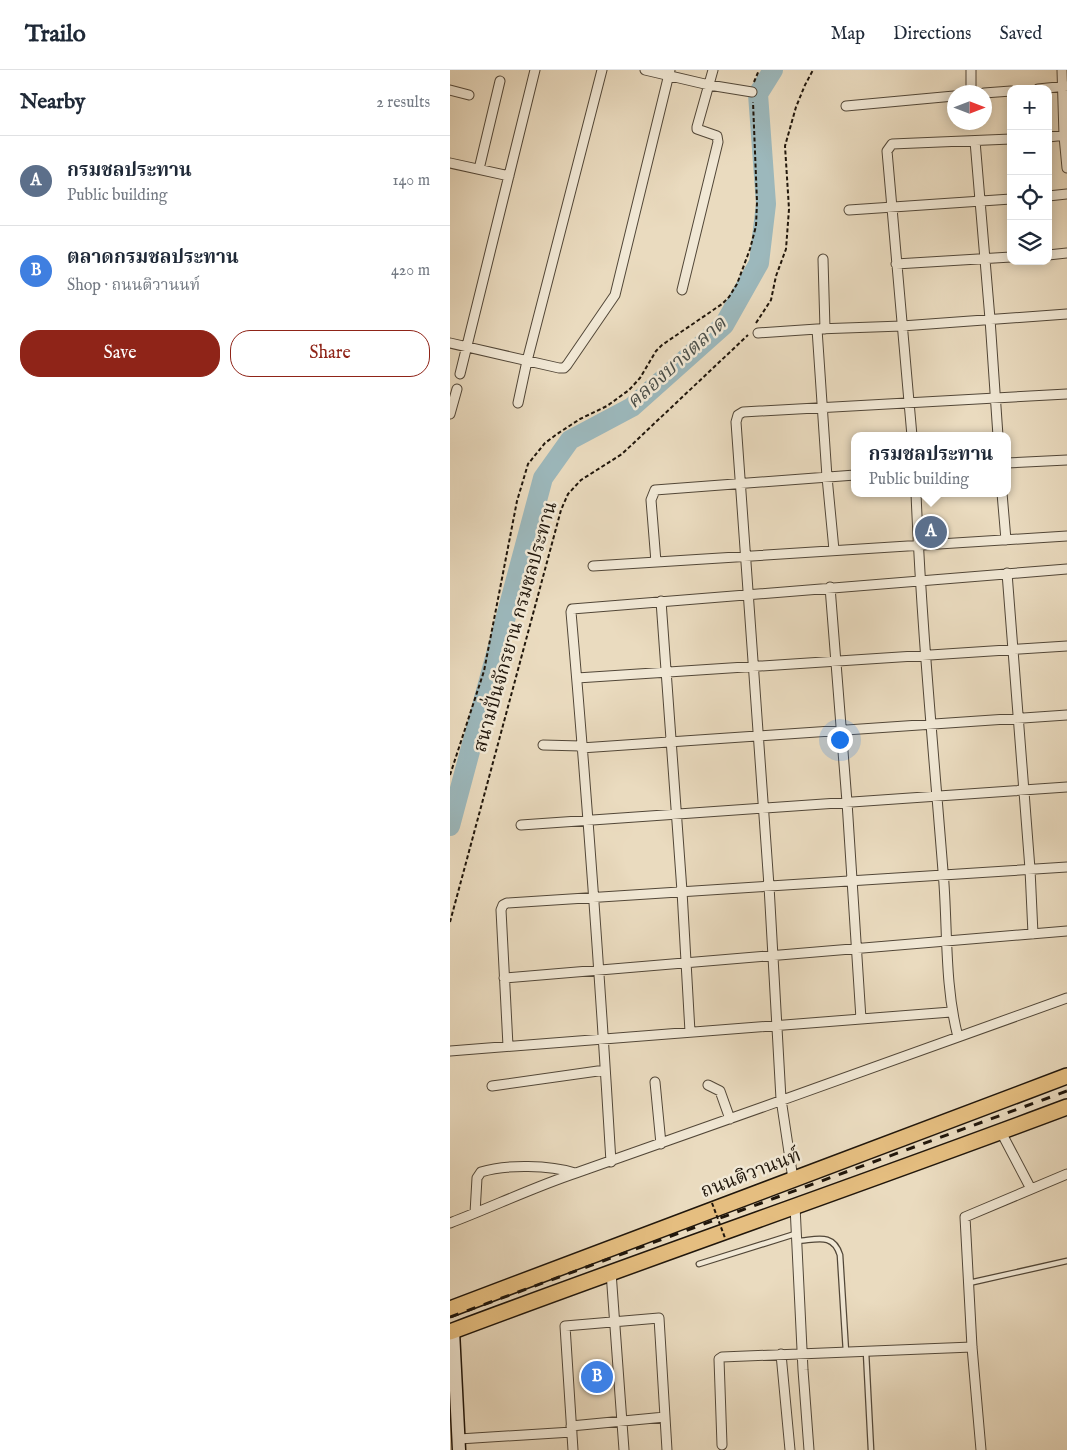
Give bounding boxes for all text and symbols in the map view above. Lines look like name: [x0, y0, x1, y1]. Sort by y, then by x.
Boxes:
text: Trailo: [25, 19, 86, 50]
text: Map: [831, 23, 865, 46]
text: Directions: [893, 23, 971, 46]
text: Saved: [999, 23, 1042, 46]
north arrow: [947, 85, 992, 130]
map controls: [1007, 85, 1052, 265]
button: +: [1007, 85, 1052, 130]
text: Nearby: [20, 89, 85, 116]
text: 2 results: [376, 93, 430, 113]
button: −: [1007, 130, 1052, 175]
text: กรมชลประทาน: [67, 159, 192, 183]
text: A: [31, 171, 41, 191]
text: 140 m: [392, 171, 430, 191]
button: locate: [1007, 175, 1052, 220]
text: Public building: [67, 186, 167, 206]
button: layers: [1007, 220, 1052, 265]
text: ตลาดกรมชลประทาน: [67, 246, 239, 270]
text: B: [31, 261, 41, 281]
text: 420 m: [391, 261, 430, 281]
text: Shop · ถนนติวานนท์: [67, 276, 200, 296]
water label: คลองบางตลาด: [622, 311, 733, 414]
button: Save: [20, 330, 220, 377]
button: Share: [230, 330, 430, 377]
popup: [851, 432, 1011, 497]
text: กรมชลประทาน: [869, 443, 993, 467]
text: Public building: [869, 470, 969, 490]
street label: สนามปั่นจักรยาน กรมชลประทาน: [465, 498, 563, 755]
pin: A: [915, 513, 947, 551]
your location: [827, 727, 853, 753]
street label: ถนนติวานนท์: [697, 1143, 805, 1204]
pin: B: [581, 1358, 613, 1396]

